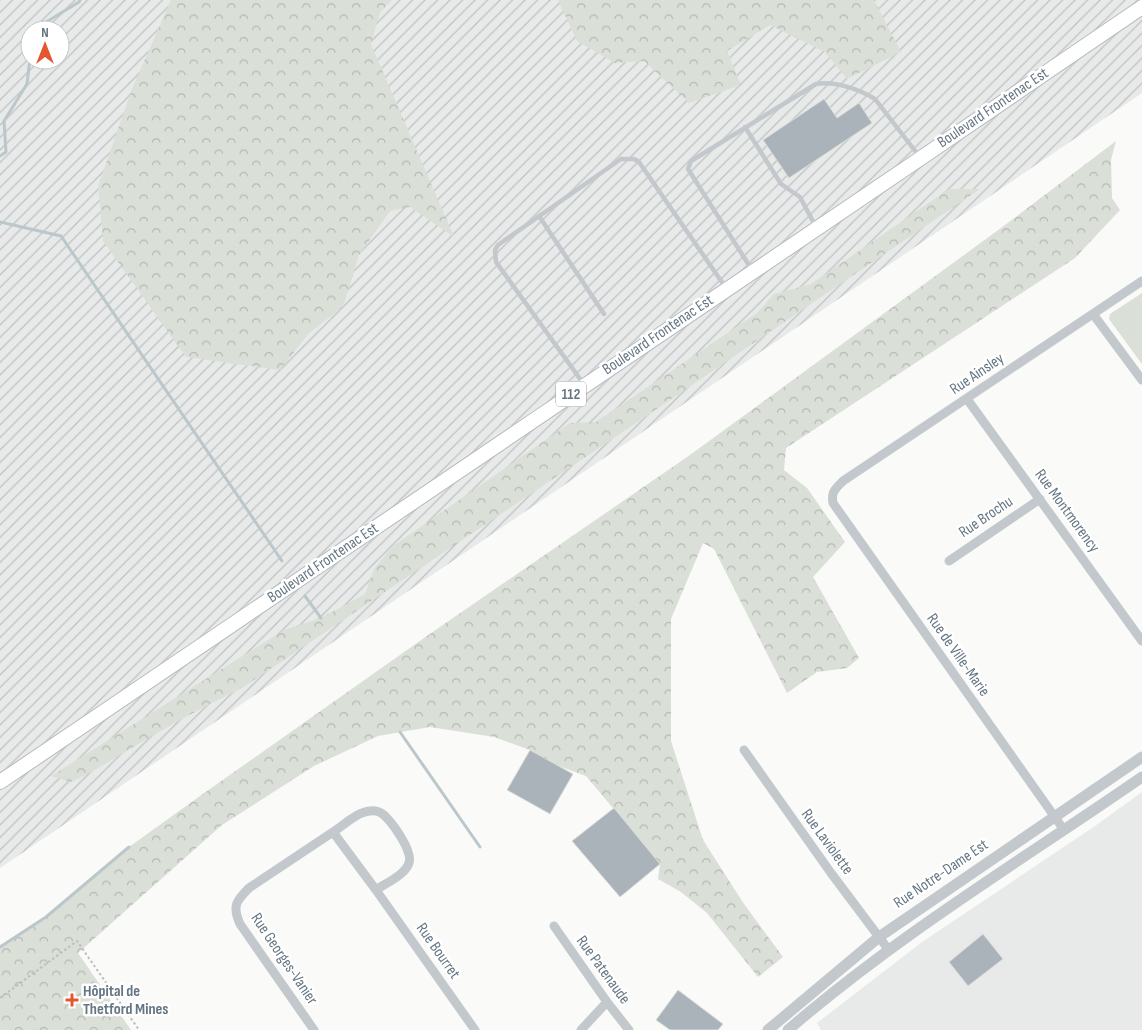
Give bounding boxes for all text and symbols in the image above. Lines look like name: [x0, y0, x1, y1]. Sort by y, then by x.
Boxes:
north arrow: [20, 20, 70, 70]
text: N: [41, 24, 49, 41]
street label: Boulevard Frontenac Est: [934, 64, 1052, 152]
street label: Boulevard Frontenac Est: [599, 291, 717, 379]
street label: Rue Ainsley: [946, 349, 1008, 399]
road number: 112: [556, 382, 586, 406]
street label: Rue Montmorency: [1030, 466, 1104, 556]
street label: Rue Brochu: [955, 492, 1017, 542]
street label: Boulevard Frontenac Est: [264, 519, 382, 607]
street label: Rue de Ville-Marie: [922, 610, 994, 700]
street label: Rue Laviolette: [797, 806, 857, 878]
street label: Rue Notre-Dame Est: [890, 835, 992, 913]
street label: Rue Georges-Vanier: [246, 910, 322, 1009]
street label: Rue Bourret: [412, 919, 464, 983]
street label: Rue Patenaude: [572, 932, 634, 1008]
place label: Hôpital de Thetford Mines: [83, 982, 169, 1019]
marker: Hôpital de Thetford Mines: [65, 993, 79, 1007]

